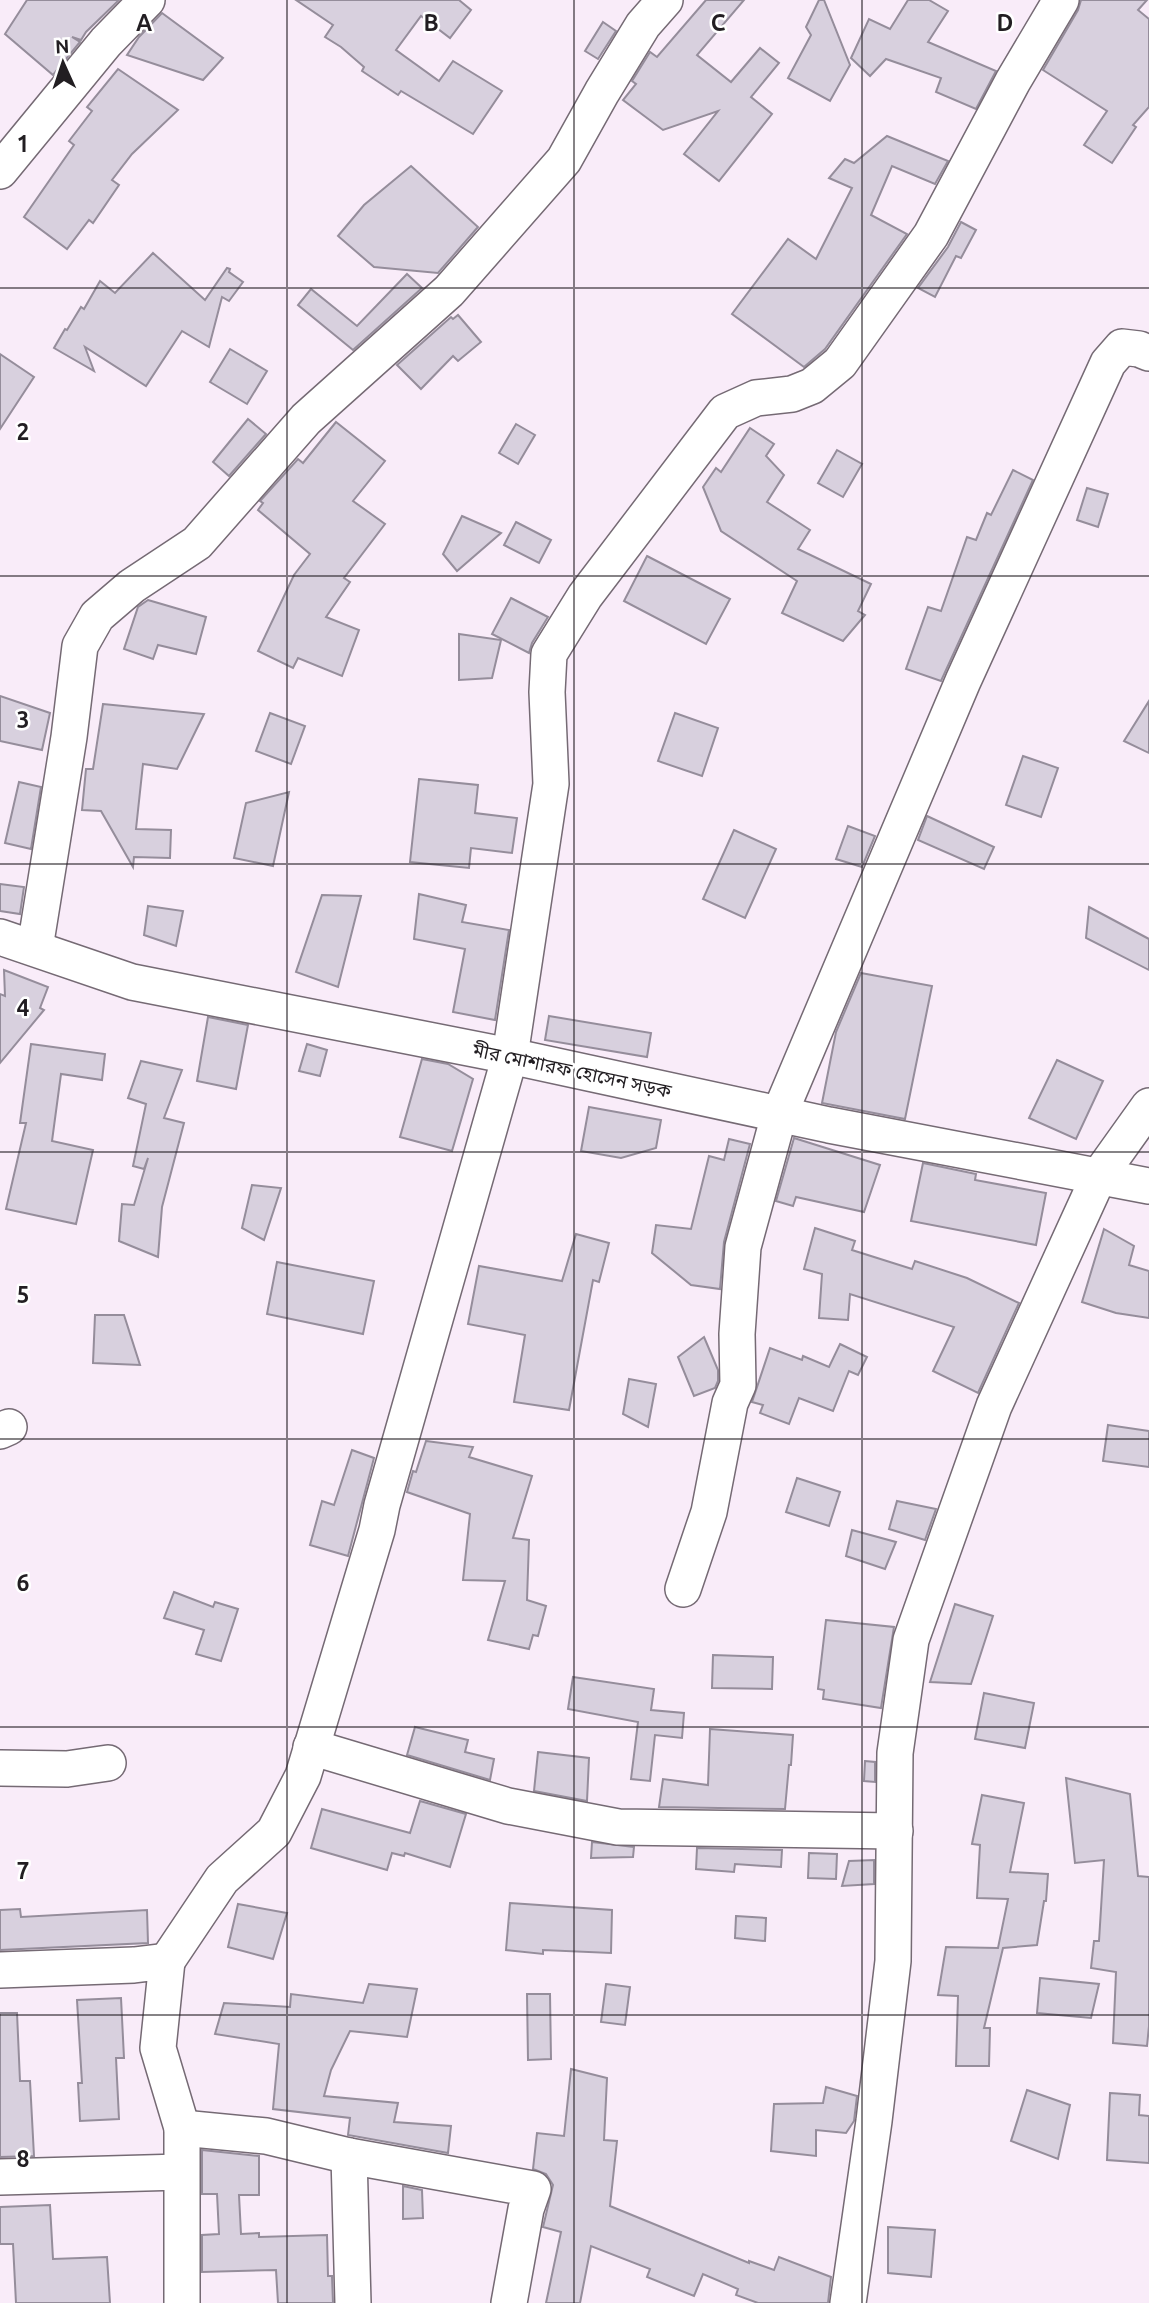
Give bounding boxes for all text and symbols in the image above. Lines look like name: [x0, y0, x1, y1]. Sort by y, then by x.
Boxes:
text: A: [136, 10, 152, 35]
text: B: [423, 10, 439, 35]
text: C: [711, 10, 726, 35]
text: D: [997, 10, 1013, 35]
north arrow: [28, 28, 98, 98]
text: N: [54, 35, 70, 57]
text: 1: [17, 131, 29, 156]
text: 2: [17, 419, 29, 444]
text: 3: [17, 707, 29, 732]
text: 4: [17, 995, 30, 1020]
street label: মীর মোশারফ হোসেন সড়ক: [470, 1038, 674, 1102]
text: 5: [17, 1282, 29, 1307]
text: 6: [17, 1570, 30, 1595]
text: 7: [17, 1858, 29, 1883]
text: 8: [17, 2146, 29, 2171]

